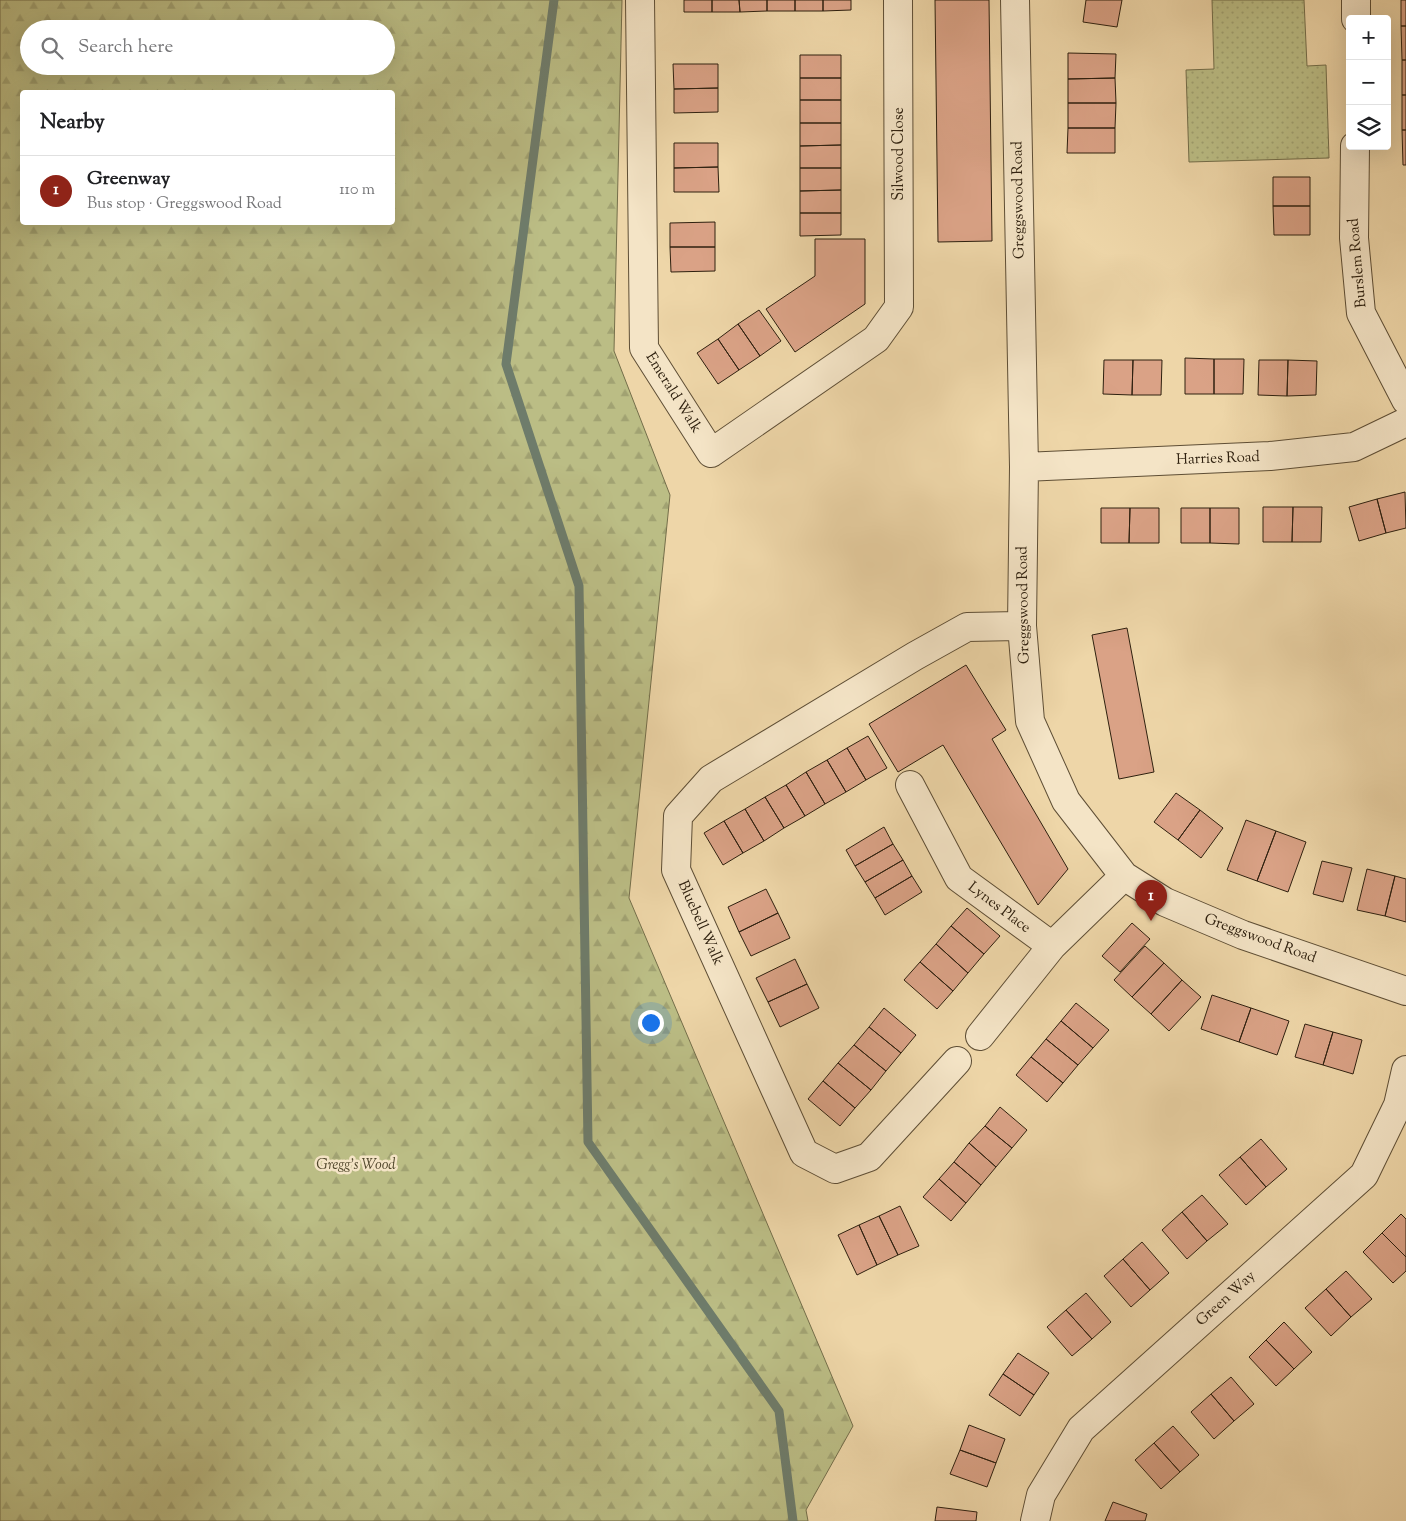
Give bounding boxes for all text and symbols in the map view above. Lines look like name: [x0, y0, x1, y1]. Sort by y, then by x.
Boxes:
map controls: [1346, 15, 1391, 150]
button: +: [1346, 15, 1391, 60]
search box: [20, 20, 395, 75]
icon: search: [38, 34, 66, 62]
text: Search here: [78, 34, 173, 61]
button: −: [1346, 60, 1391, 105]
button: layers: [1346, 105, 1391, 150]
street label: Silwood Close: [889, 107, 910, 201]
text: Nearby: [40, 108, 105, 138]
street label: Greggswood Road: [1007, 140, 1031, 259]
text: Greenway: [87, 166, 170, 193]
text: 1: [53, 179, 59, 202]
text: 110 m: [339, 179, 375, 202]
text: Bus stop · Greggswood Road: [87, 193, 282, 216]
street label: Burslem Road: [1344, 217, 1372, 309]
street label: Emerald Walk: [640, 349, 706, 437]
street label: Harries Road: [1176, 447, 1261, 471]
street label: Greggswood Road: [1012, 545, 1036, 664]
street label: Bluebell Walk: [672, 877, 728, 969]
street label: Lynes Place: [963, 877, 1035, 939]
pin: 1: [1135, 880, 1167, 921]
street label: Greggswood Road: [1201, 909, 1319, 969]
your location: [638, 1010, 664, 1036]
park label: Gregg's Wood: [316, 1155, 396, 1176]
street label: Green Way: [1192, 1266, 1261, 1332]

